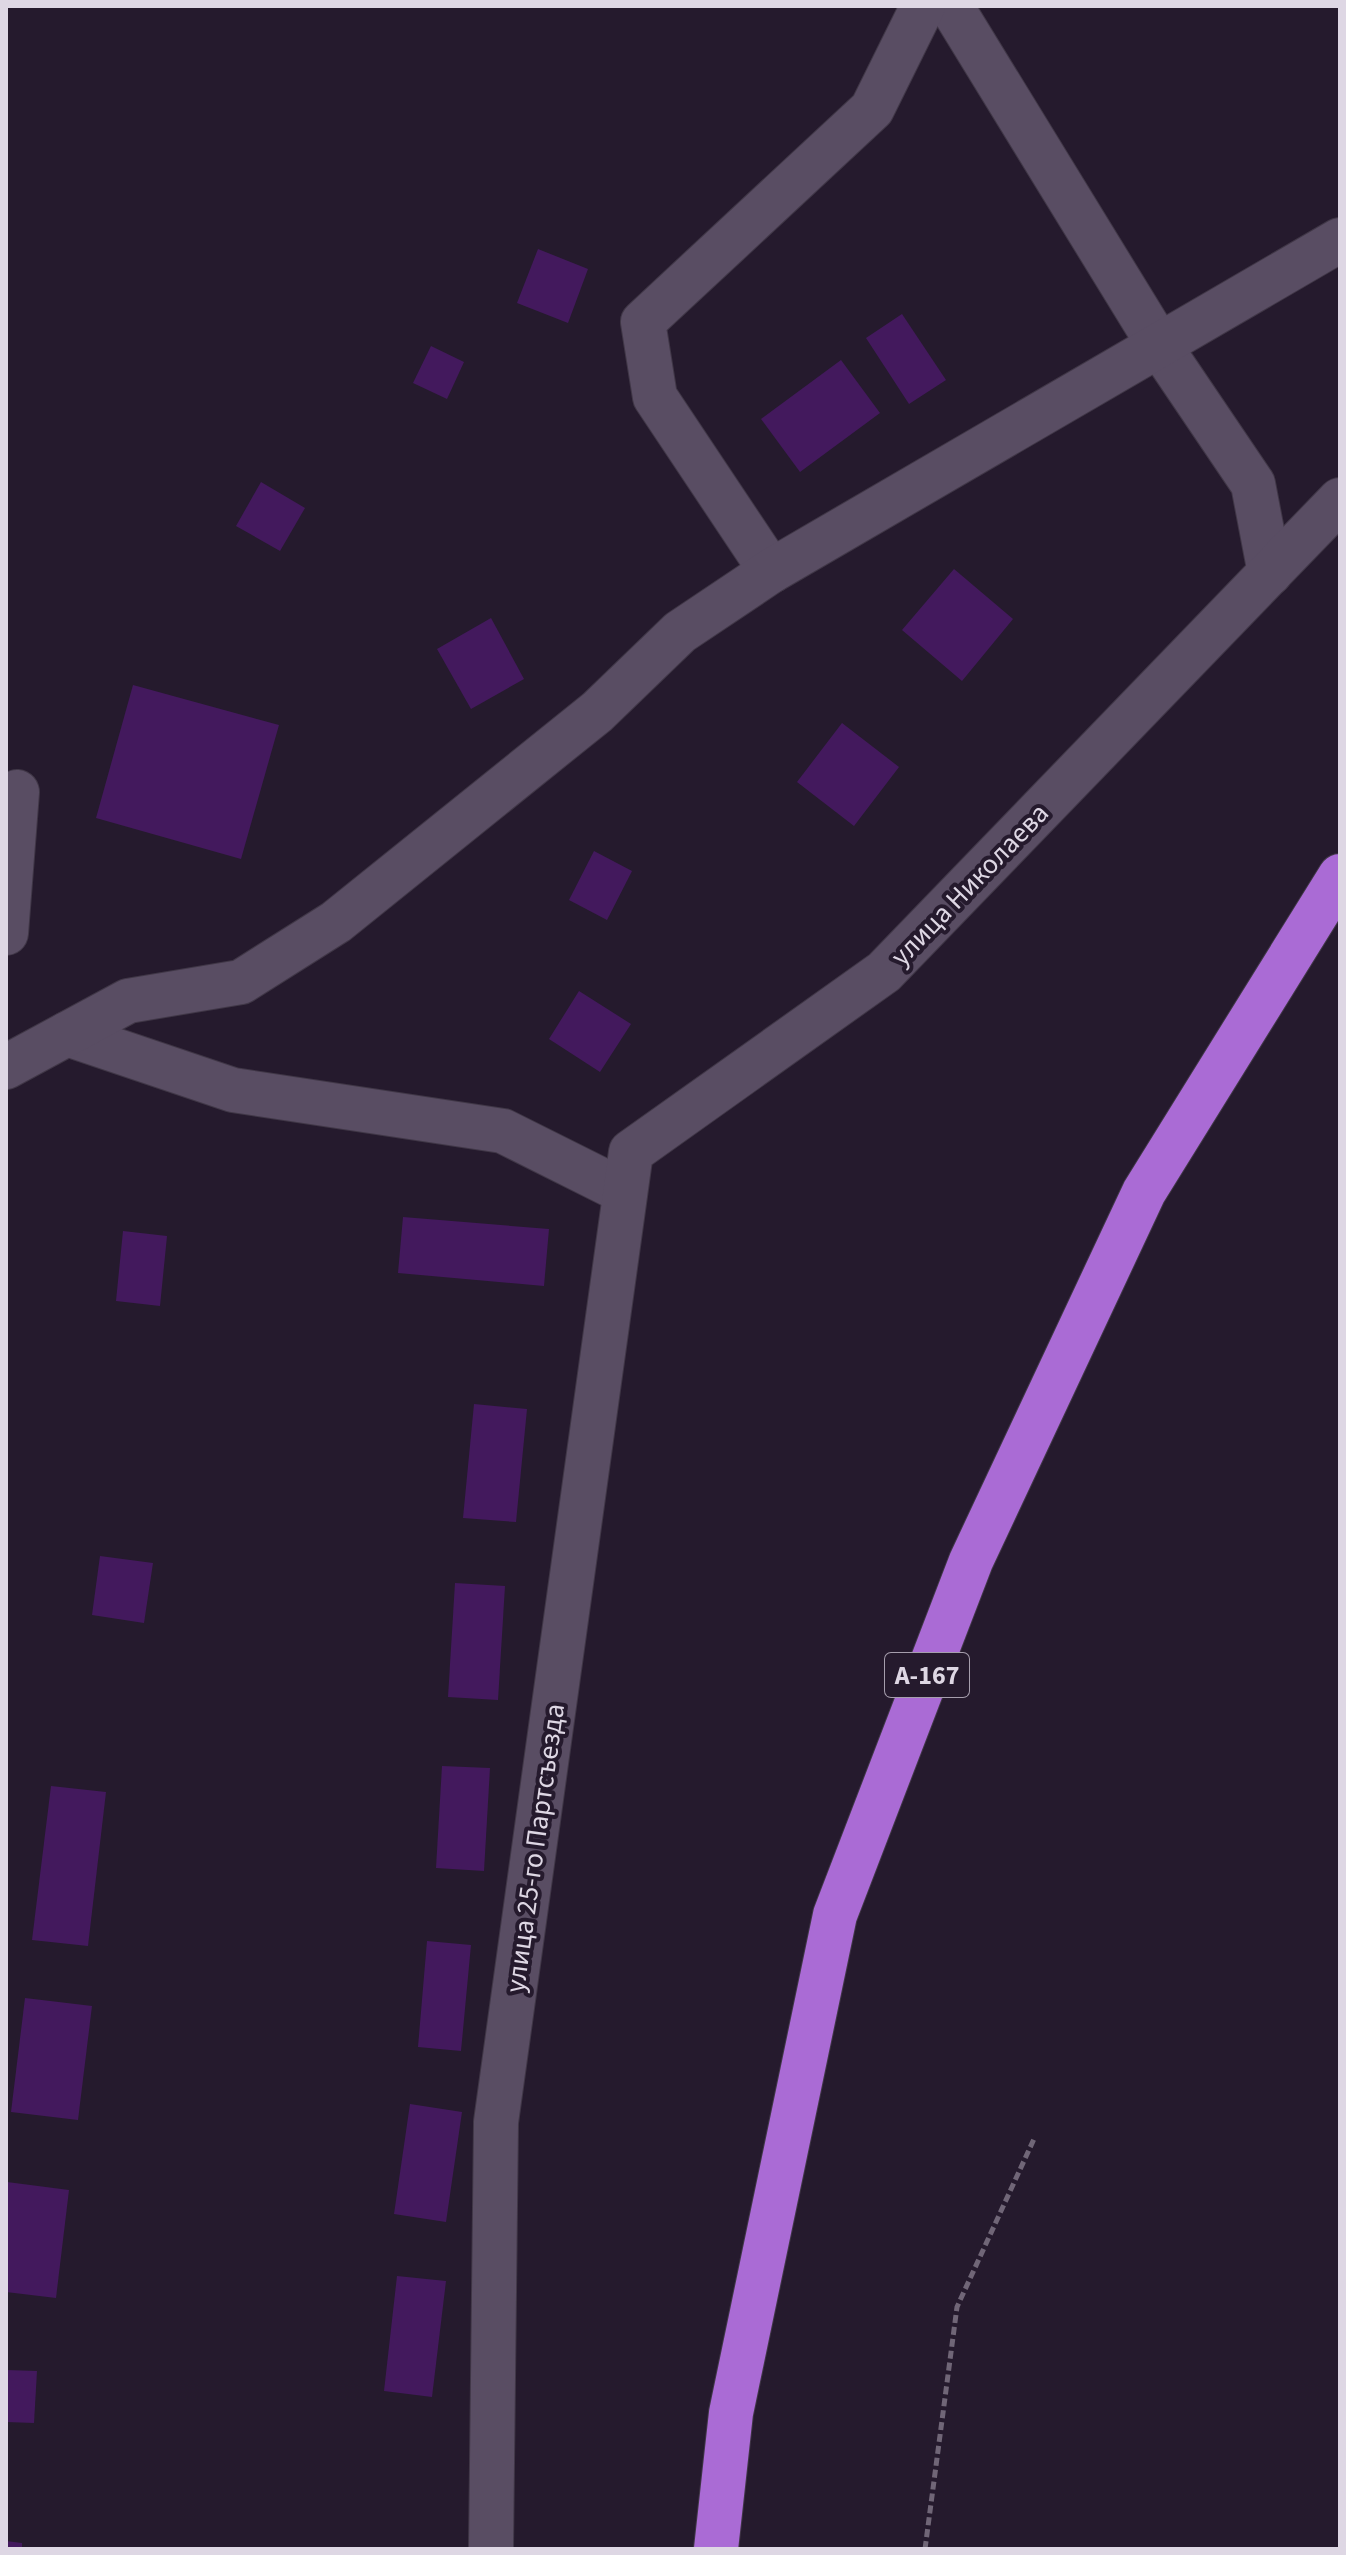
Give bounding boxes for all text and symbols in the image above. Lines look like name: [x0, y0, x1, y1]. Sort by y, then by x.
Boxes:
street label: улица Николаева: [881, 794, 1058, 975]
road number: А-167: [885, 1653, 969, 1697]
street label: улица 25-го Партсъезда: [495, 1701, 575, 1995]

